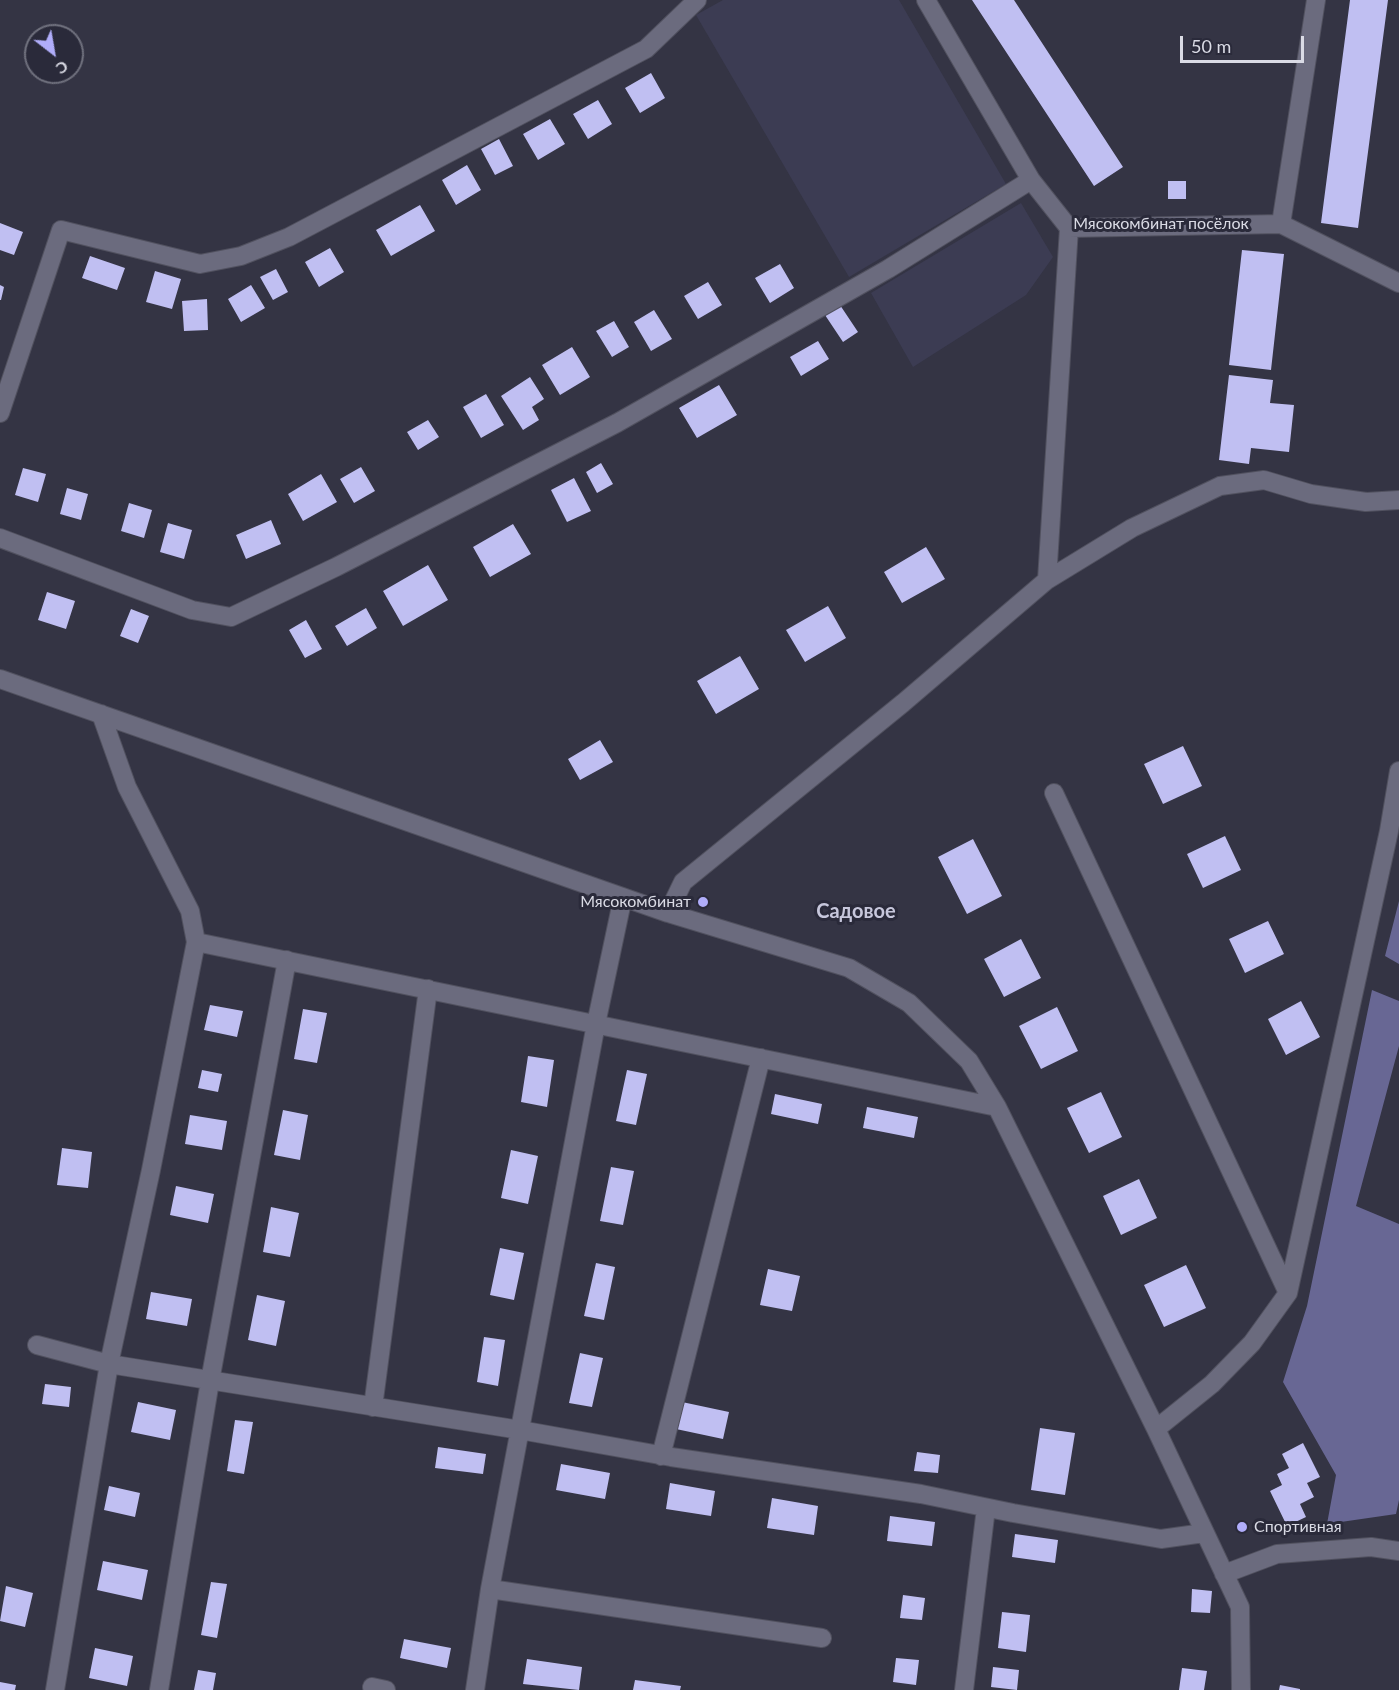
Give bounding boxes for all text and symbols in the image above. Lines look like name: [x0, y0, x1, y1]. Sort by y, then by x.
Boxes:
north arrow: [24, 24, 84, 84]
scale bar: [1183, 24, 1308, 62]
text: 50 m: [1191, 35, 1231, 57]
text: С: [53, 57, 72, 79]
street label: Мясокомбинат посёлок: [1073, 214, 1249, 234]
place label: Мясокомбинат: [580, 892, 691, 912]
marker: Мясокомбинат: [696, 895, 710, 909]
district label: Садовое: [816, 900, 896, 924]
place label: Спортивная: [1254, 1517, 1342, 1537]
marker: Спортивная: [1235, 1520, 1249, 1534]

